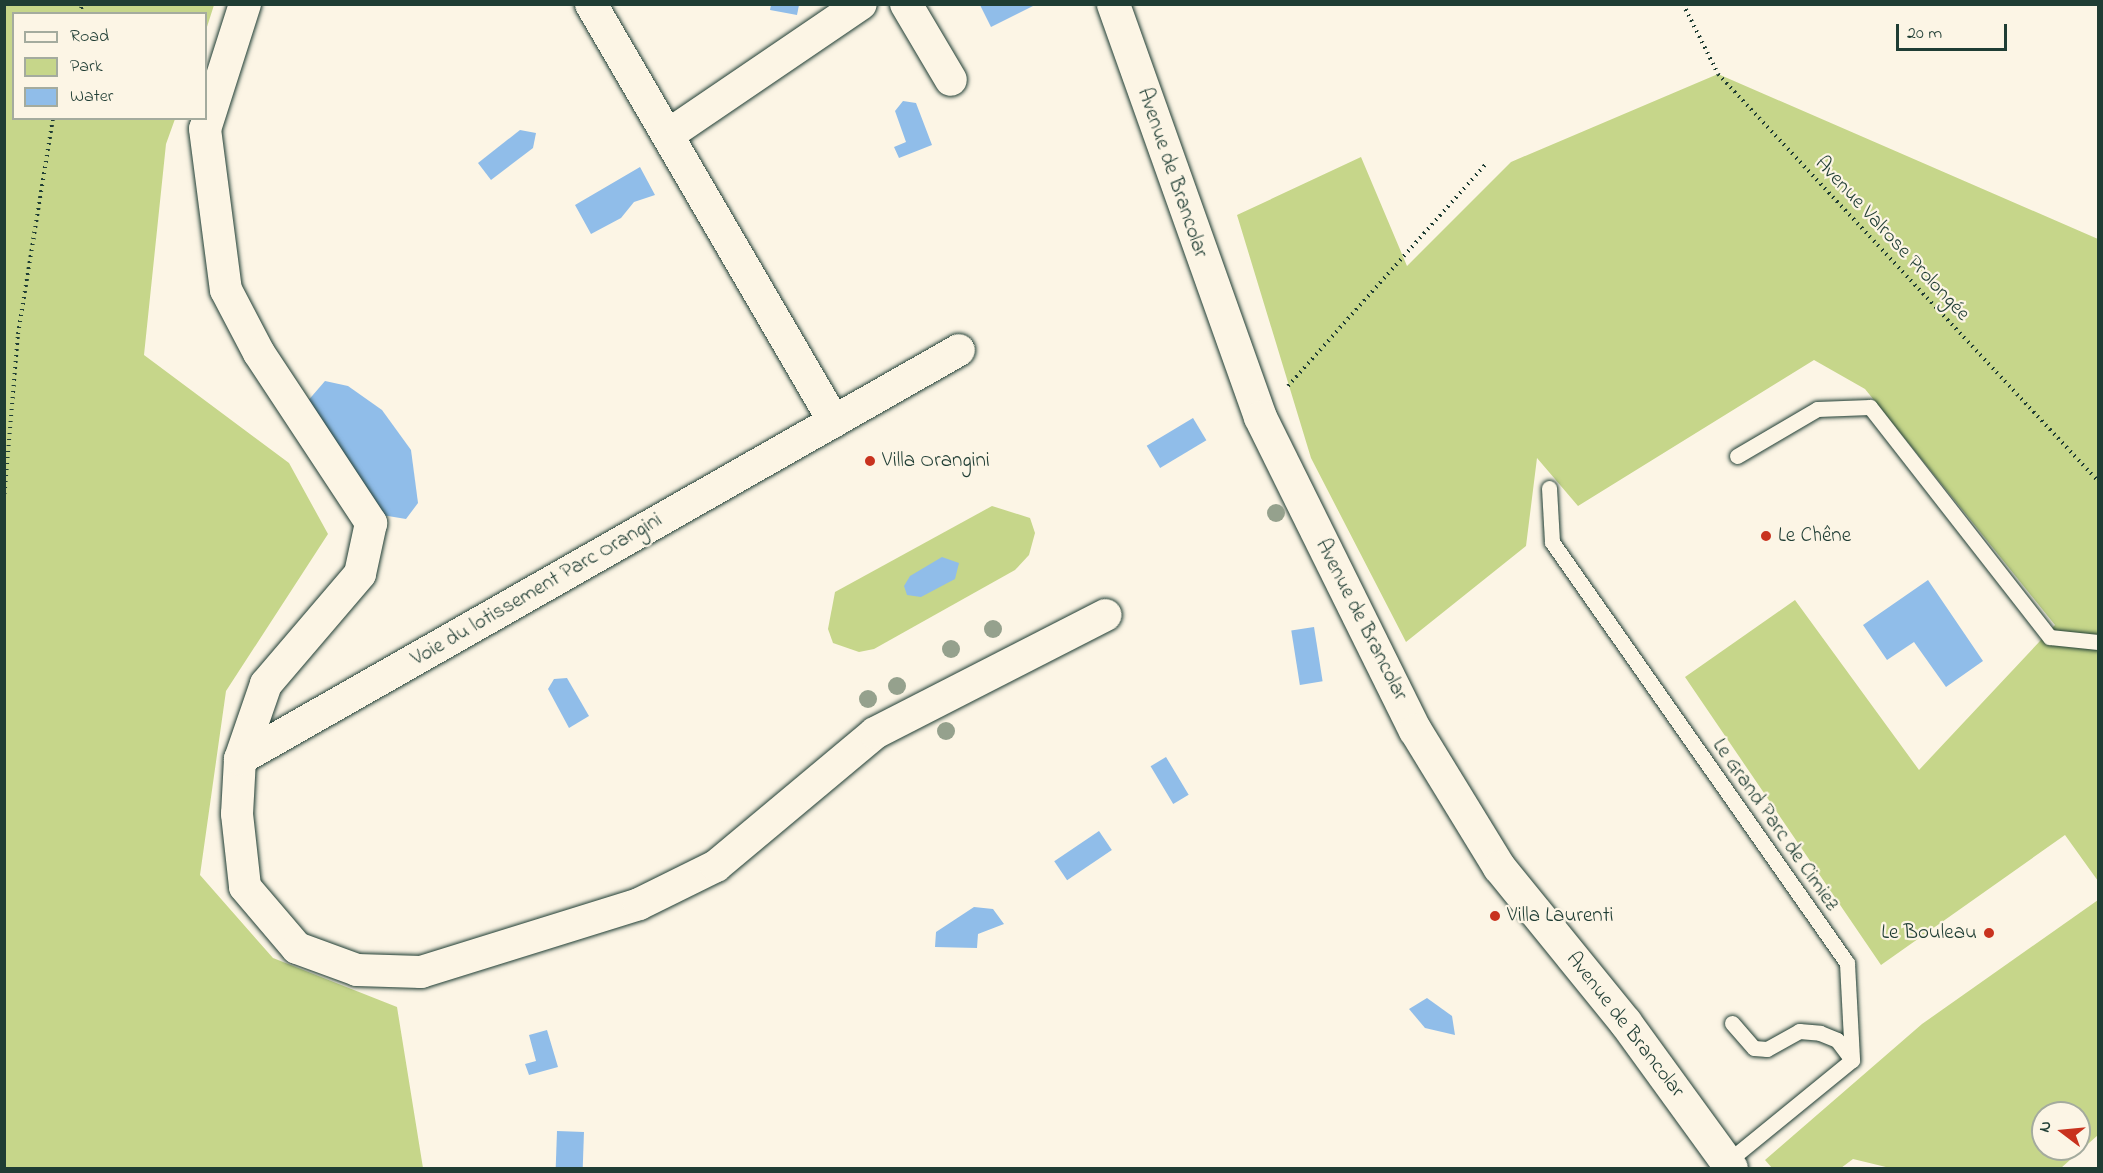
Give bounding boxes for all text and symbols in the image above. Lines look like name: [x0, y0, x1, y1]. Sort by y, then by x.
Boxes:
legend: [12, 12, 207, 120]
scale bar: [1899, 12, 2010, 50]
text: 20 m: [1907, 21, 1942, 47]
text: Road: [70, 24, 109, 50]
text: Park: [70, 54, 103, 80]
text: Water: [70, 84, 113, 110]
street label: Avenue de Brancolar: [1131, 85, 1213, 261]
street label: Avenue Valrose Prolongée: [1809, 151, 1975, 327]
place label: Villa Orangini: [882, 448, 990, 474]
marker: Villa Orangini: [863, 454, 877, 468]
street label: Voie du lotissement Parc Orangini: [407, 508, 667, 672]
place label: Le Chêne: [1778, 523, 1851, 549]
marker: Le Chêne: [1759, 529, 1773, 543]
street label: Avenue de Brancolar: [1309, 535, 1413, 705]
street label: Le Grand Parc de Cimiez: [1706, 734, 1844, 916]
place label: Villa Laurenti: [1507, 903, 1614, 929]
marker: Villa Laurenti: [1488, 909, 1502, 923]
place label: Le Bouleau: [1881, 920, 1977, 946]
marker: Le Bouleau: [1982, 926, 1996, 940]
street label: Avenue de Brancolar: [1560, 947, 1690, 1103]
north arrow: [2031, 1101, 2091, 1161]
text: N: [2033, 1118, 2059, 1135]

